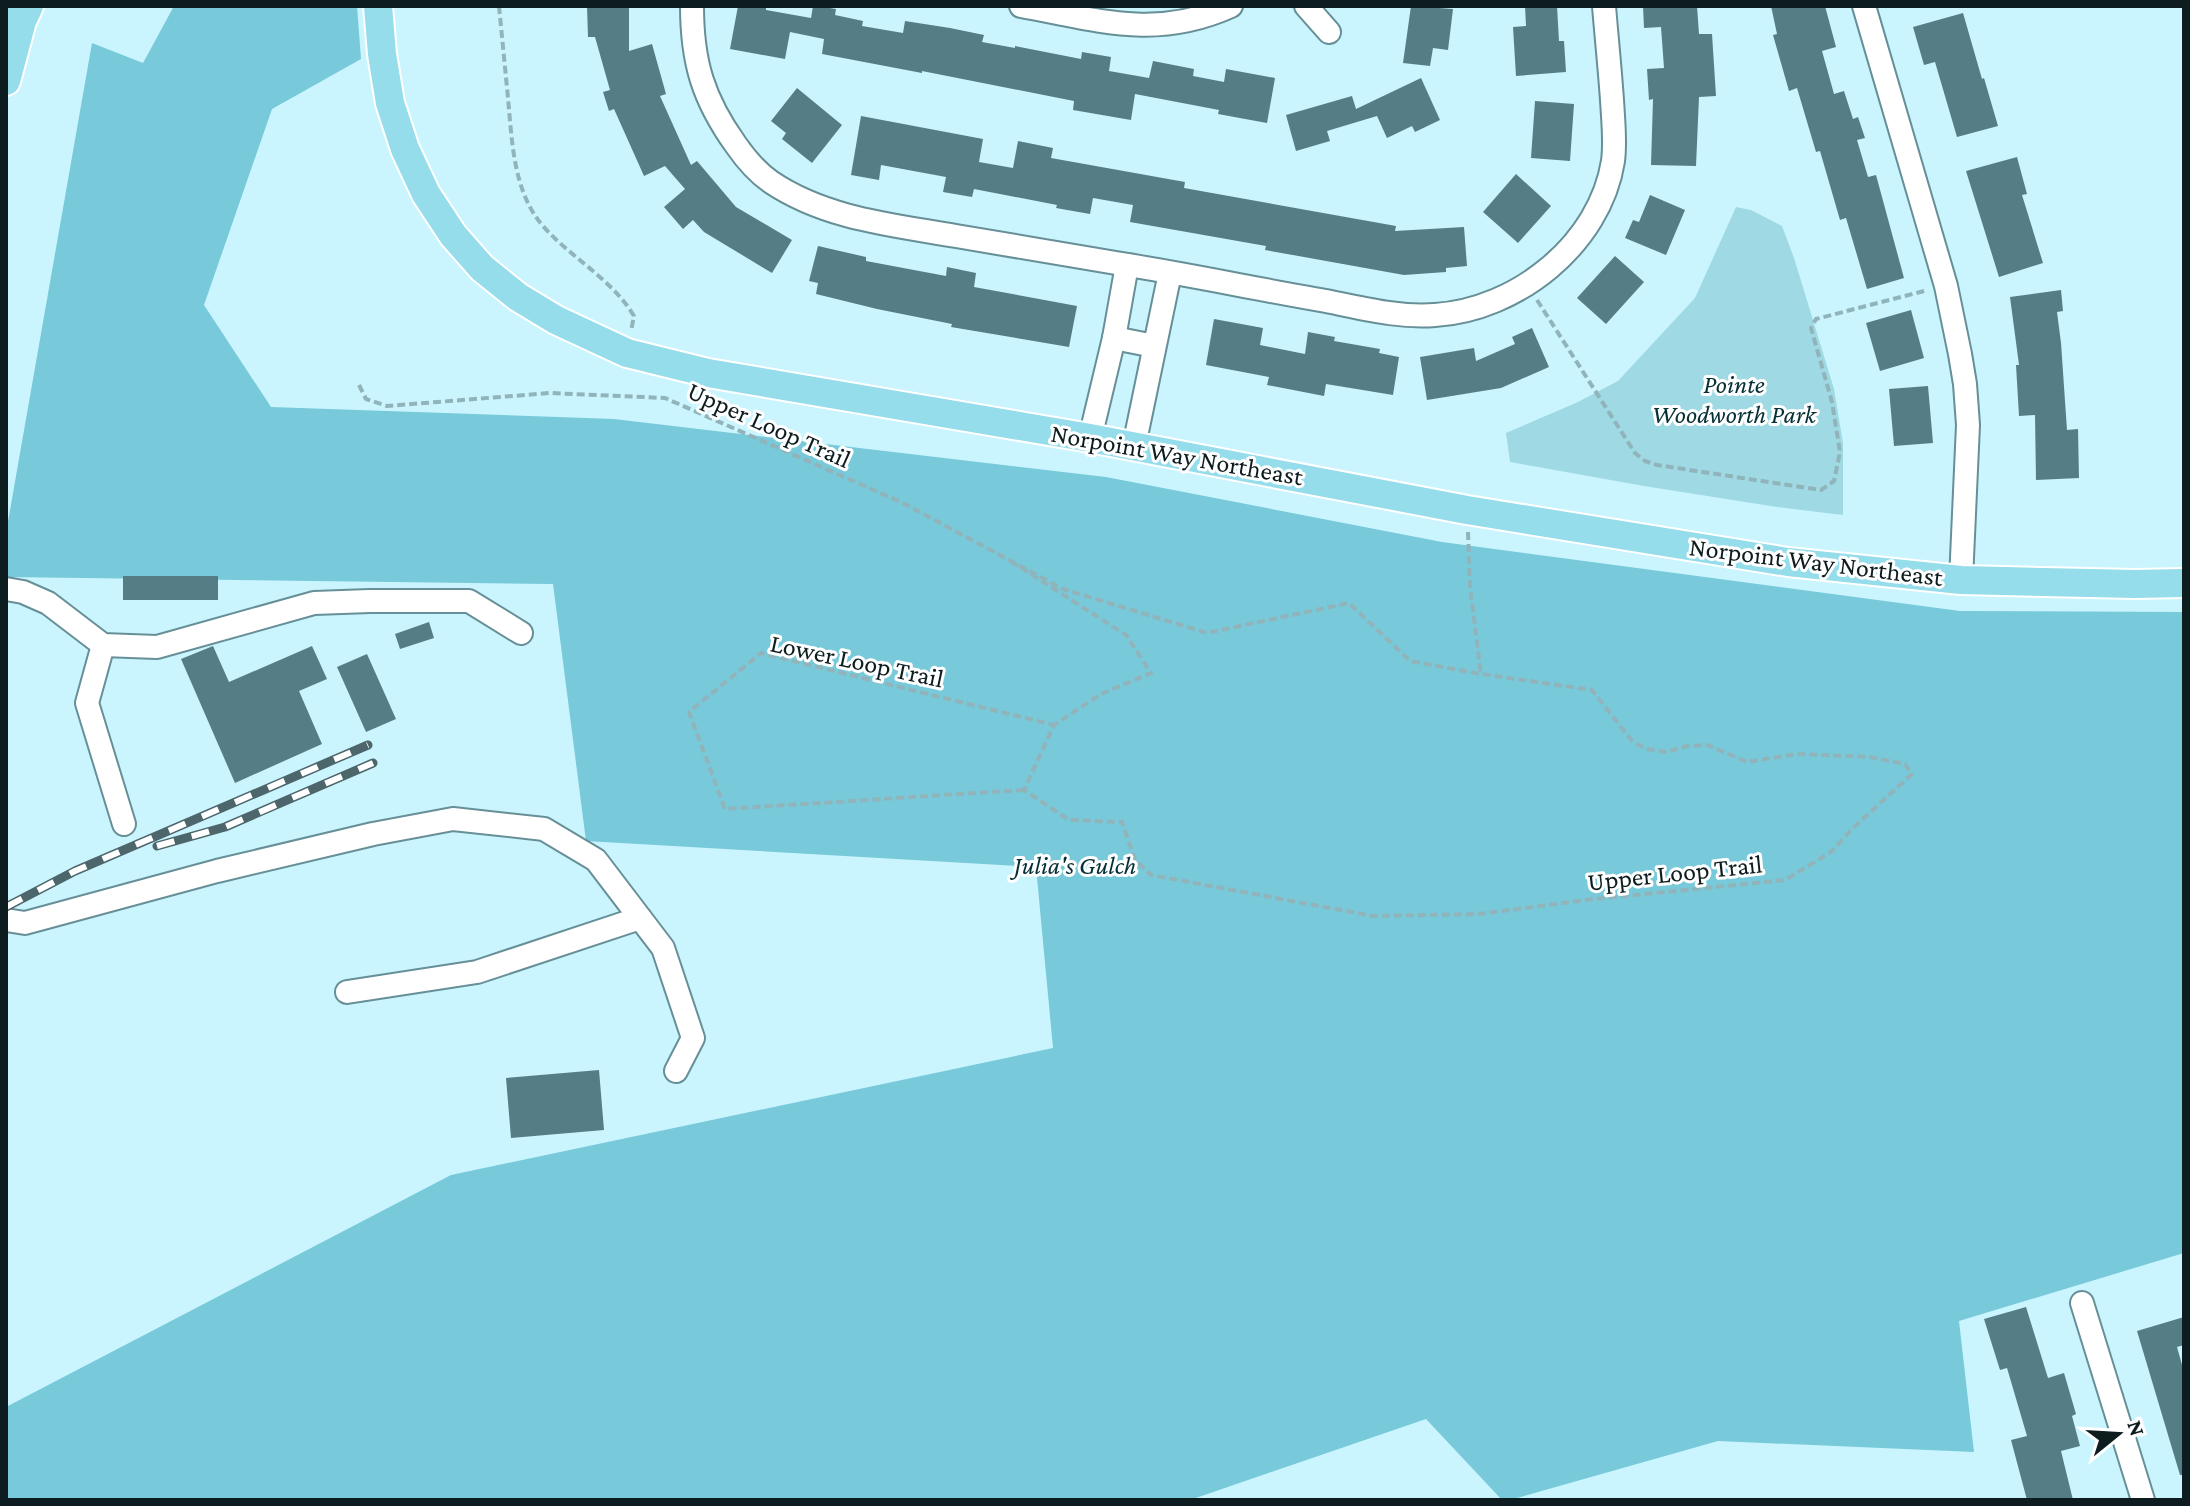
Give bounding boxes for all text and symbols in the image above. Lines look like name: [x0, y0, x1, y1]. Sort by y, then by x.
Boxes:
park label: Pointe Woodworth Park: [1652, 370, 1818, 429]
street label: Upper Loop Trail: [683, 376, 855, 474]
street label: Norpoint Way Northeast: [1049, 419, 1306, 492]
street label: Norpoint Way Northeast: [1688, 532, 1945, 592]
street label: Lower Loop Trail: [768, 629, 946, 694]
street label: Upper Loop Trail: [1586, 849, 1764, 897]
park label: Julia's Gulch: [1010, 851, 1136, 880]
north arrow: [2078, 1394, 2158, 1474]
text: N: [2122, 1417, 2151, 1439]

